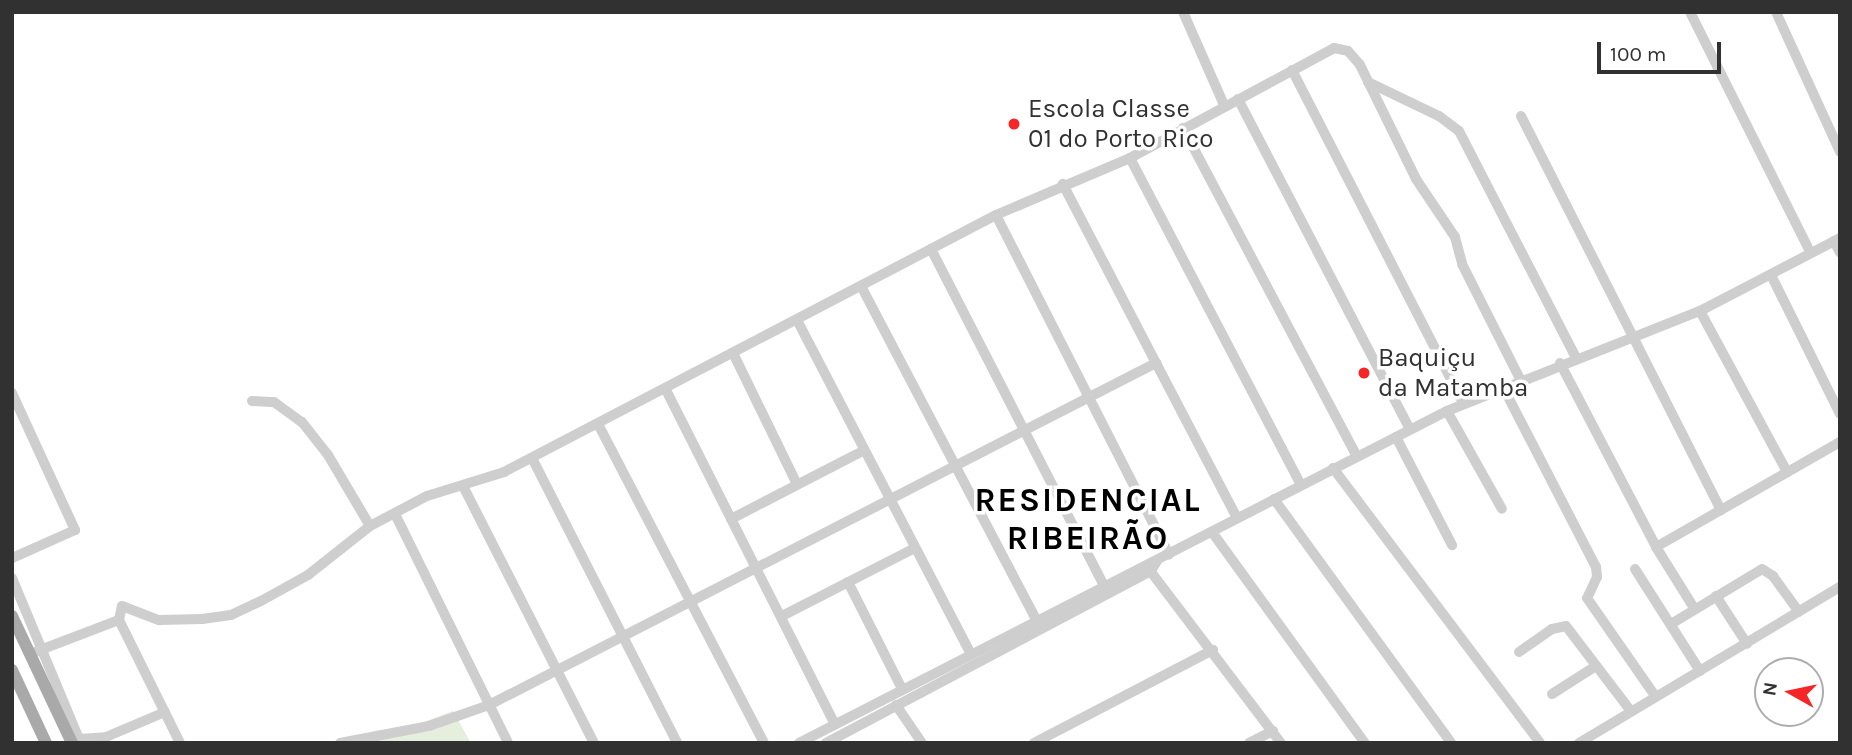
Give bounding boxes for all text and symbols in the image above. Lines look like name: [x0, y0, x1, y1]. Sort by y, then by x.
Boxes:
scale bar: [1600, 28, 1724, 72]
text: 100 m: [1610, 42, 1667, 66]
place label: Escola Classe 01 do Porto Rico: [1028, 93, 1213, 154]
marker: Escola Classe 01 do Porto Rico: [1006, 116, 1022, 132]
place label: Baquiçu da Matamba: [1378, 342, 1528, 404]
marker: Baquiçu da Matamba: [1356, 365, 1372, 381]
district label: RESIDENCIAL RIBEIRÃO: [976, 481, 1200, 559]
north arrow: [1754, 657, 1824, 727]
text: N: [1758, 681, 1782, 697]

